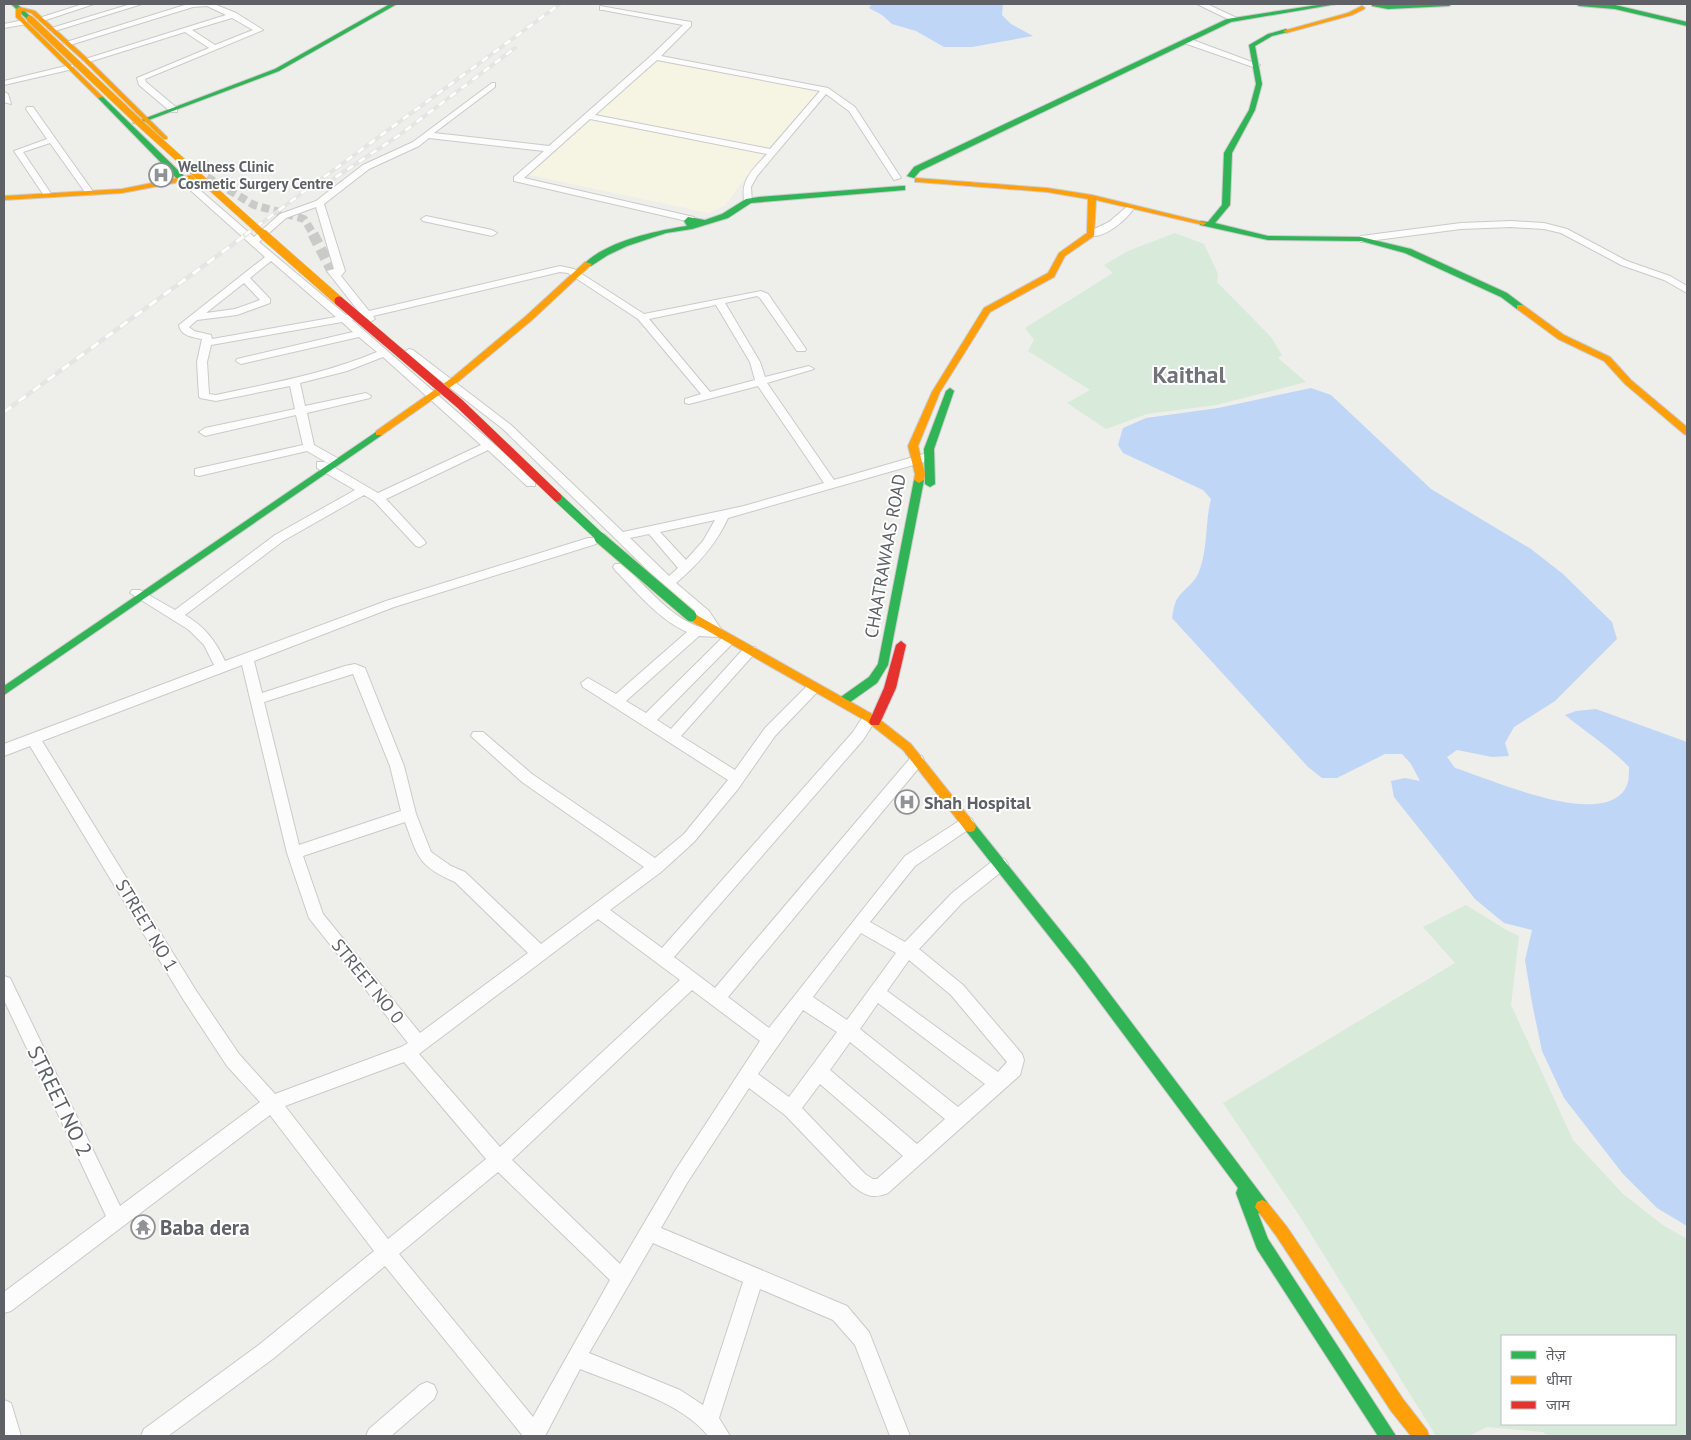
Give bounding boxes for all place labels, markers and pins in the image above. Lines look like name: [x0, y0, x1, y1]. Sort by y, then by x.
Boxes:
place label: Wellness Clinic Cosmetic Surgery Centre: [178, 157, 334, 193]
hospital icon: Wellness Clinic Cosmetic Surgery Centre: [148, 162, 174, 188]
hospital icon: Shah Hospital: [894, 789, 920, 815]
place label: Shah Hospital: [924, 791, 1031, 814]
temple icon: Baba dera: [130, 1214, 156, 1240]
place label: Baba dera: [160, 1214, 250, 1241]

